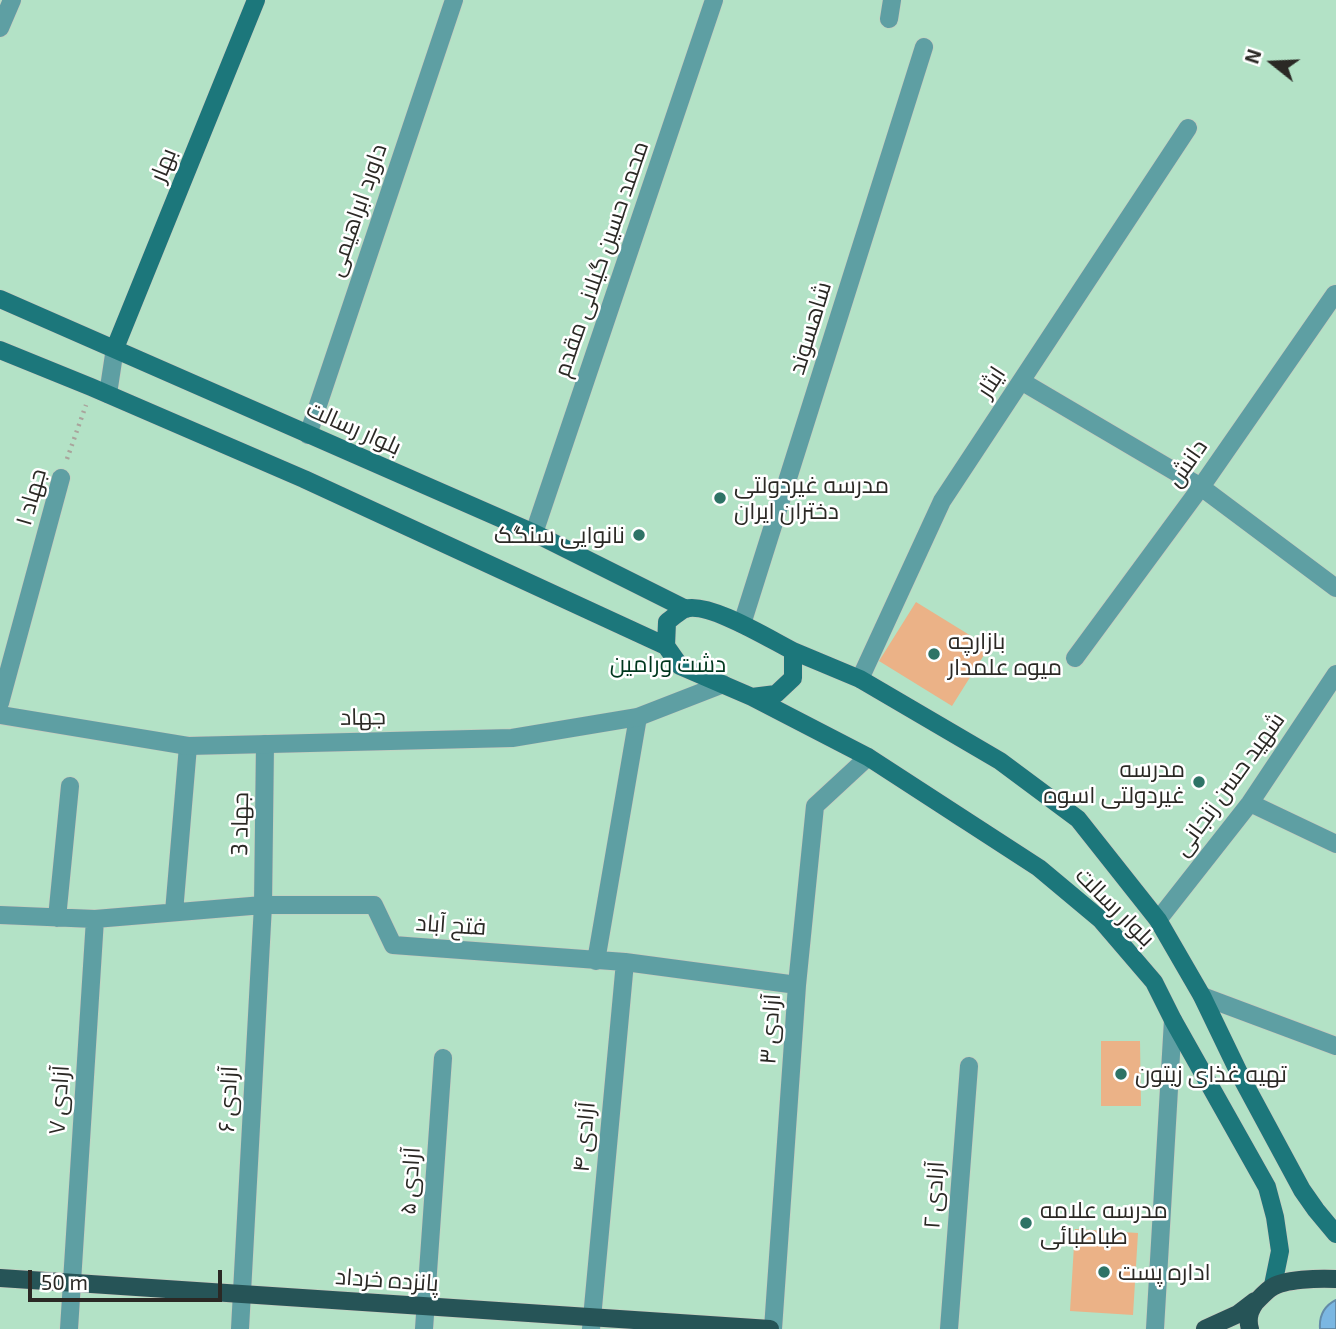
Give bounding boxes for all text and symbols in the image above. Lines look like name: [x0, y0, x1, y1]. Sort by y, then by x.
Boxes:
north arrow: [1238, 28, 1308, 98]
text: N: [1239, 46, 1266, 66]
street label: محمد حسین گیلانی مقدم: [548, 137, 654, 381]
street label: داورد ابراهیمی: [321, 140, 393, 280]
street label: بهار: [144, 144, 182, 186]
street label: شاهسوند: [783, 278, 837, 378]
street label: ایثار: [971, 361, 1011, 403]
street label: بلوار رسالت: [302, 395, 406, 461]
street label: دانش: [1161, 434, 1213, 492]
street label: جهاد ۱: [10, 465, 52, 529]
place label: مدرسه غیردولتی دختران ایران: [734, 471, 889, 525]
marker: مدرسه غیردولتی دختران ایران: [712, 490, 728, 506]
place label: نانوایی سنگک: [494, 521, 625, 549]
marker: نانوایی سنگک: [631, 527, 647, 543]
place label: بازارچه میوه علمدار: [948, 627, 1062, 681]
marker: بازارچه میوه علمدار: [926, 646, 942, 662]
park label: دشت ورامین: [610, 650, 726, 678]
street label: جهاد: [340, 703, 386, 731]
street label: شهید حسن زنجانی: [1168, 707, 1290, 861]
place label: مدرسه غیردولتی اسوه: [1044, 755, 1185, 809]
marker: مدرسه غیردولتی اسوه: [1191, 774, 1207, 790]
street label: جهاد 3: [226, 792, 254, 856]
street label: بلوار رسالت: [1070, 862, 1160, 952]
street label: فتح آباد: [415, 909, 487, 941]
street label: آزادی ۳: [754, 993, 786, 1065]
place label: تهیه غذای زیتون: [1135, 1060, 1287, 1088]
street label: آزادی ۷: [43, 1064, 75, 1136]
street label: آزادی ۶: [212, 1065, 244, 1133]
marker: تهیه غذای زیتون: [1113, 1066, 1129, 1082]
street label: آزادی ۴: [567, 1101, 601, 1173]
street label: آزادی ۵: [394, 1146, 426, 1216]
street label: آزادی ۲: [918, 1160, 950, 1230]
place label: مدرسه علامه طباطبائی: [1040, 1196, 1168, 1250]
marker: مدرسه علامه طباطبائی: [1018, 1215, 1034, 1231]
scale bar: [32, 1256, 226, 1300]
place label: اداره پست: [1118, 1258, 1211, 1286]
street label: پانزده خرداد: [334, 1263, 440, 1297]
marker: اداره پست: [1096, 1264, 1112, 1280]
text: 50 m: [41, 1269, 88, 1294]

